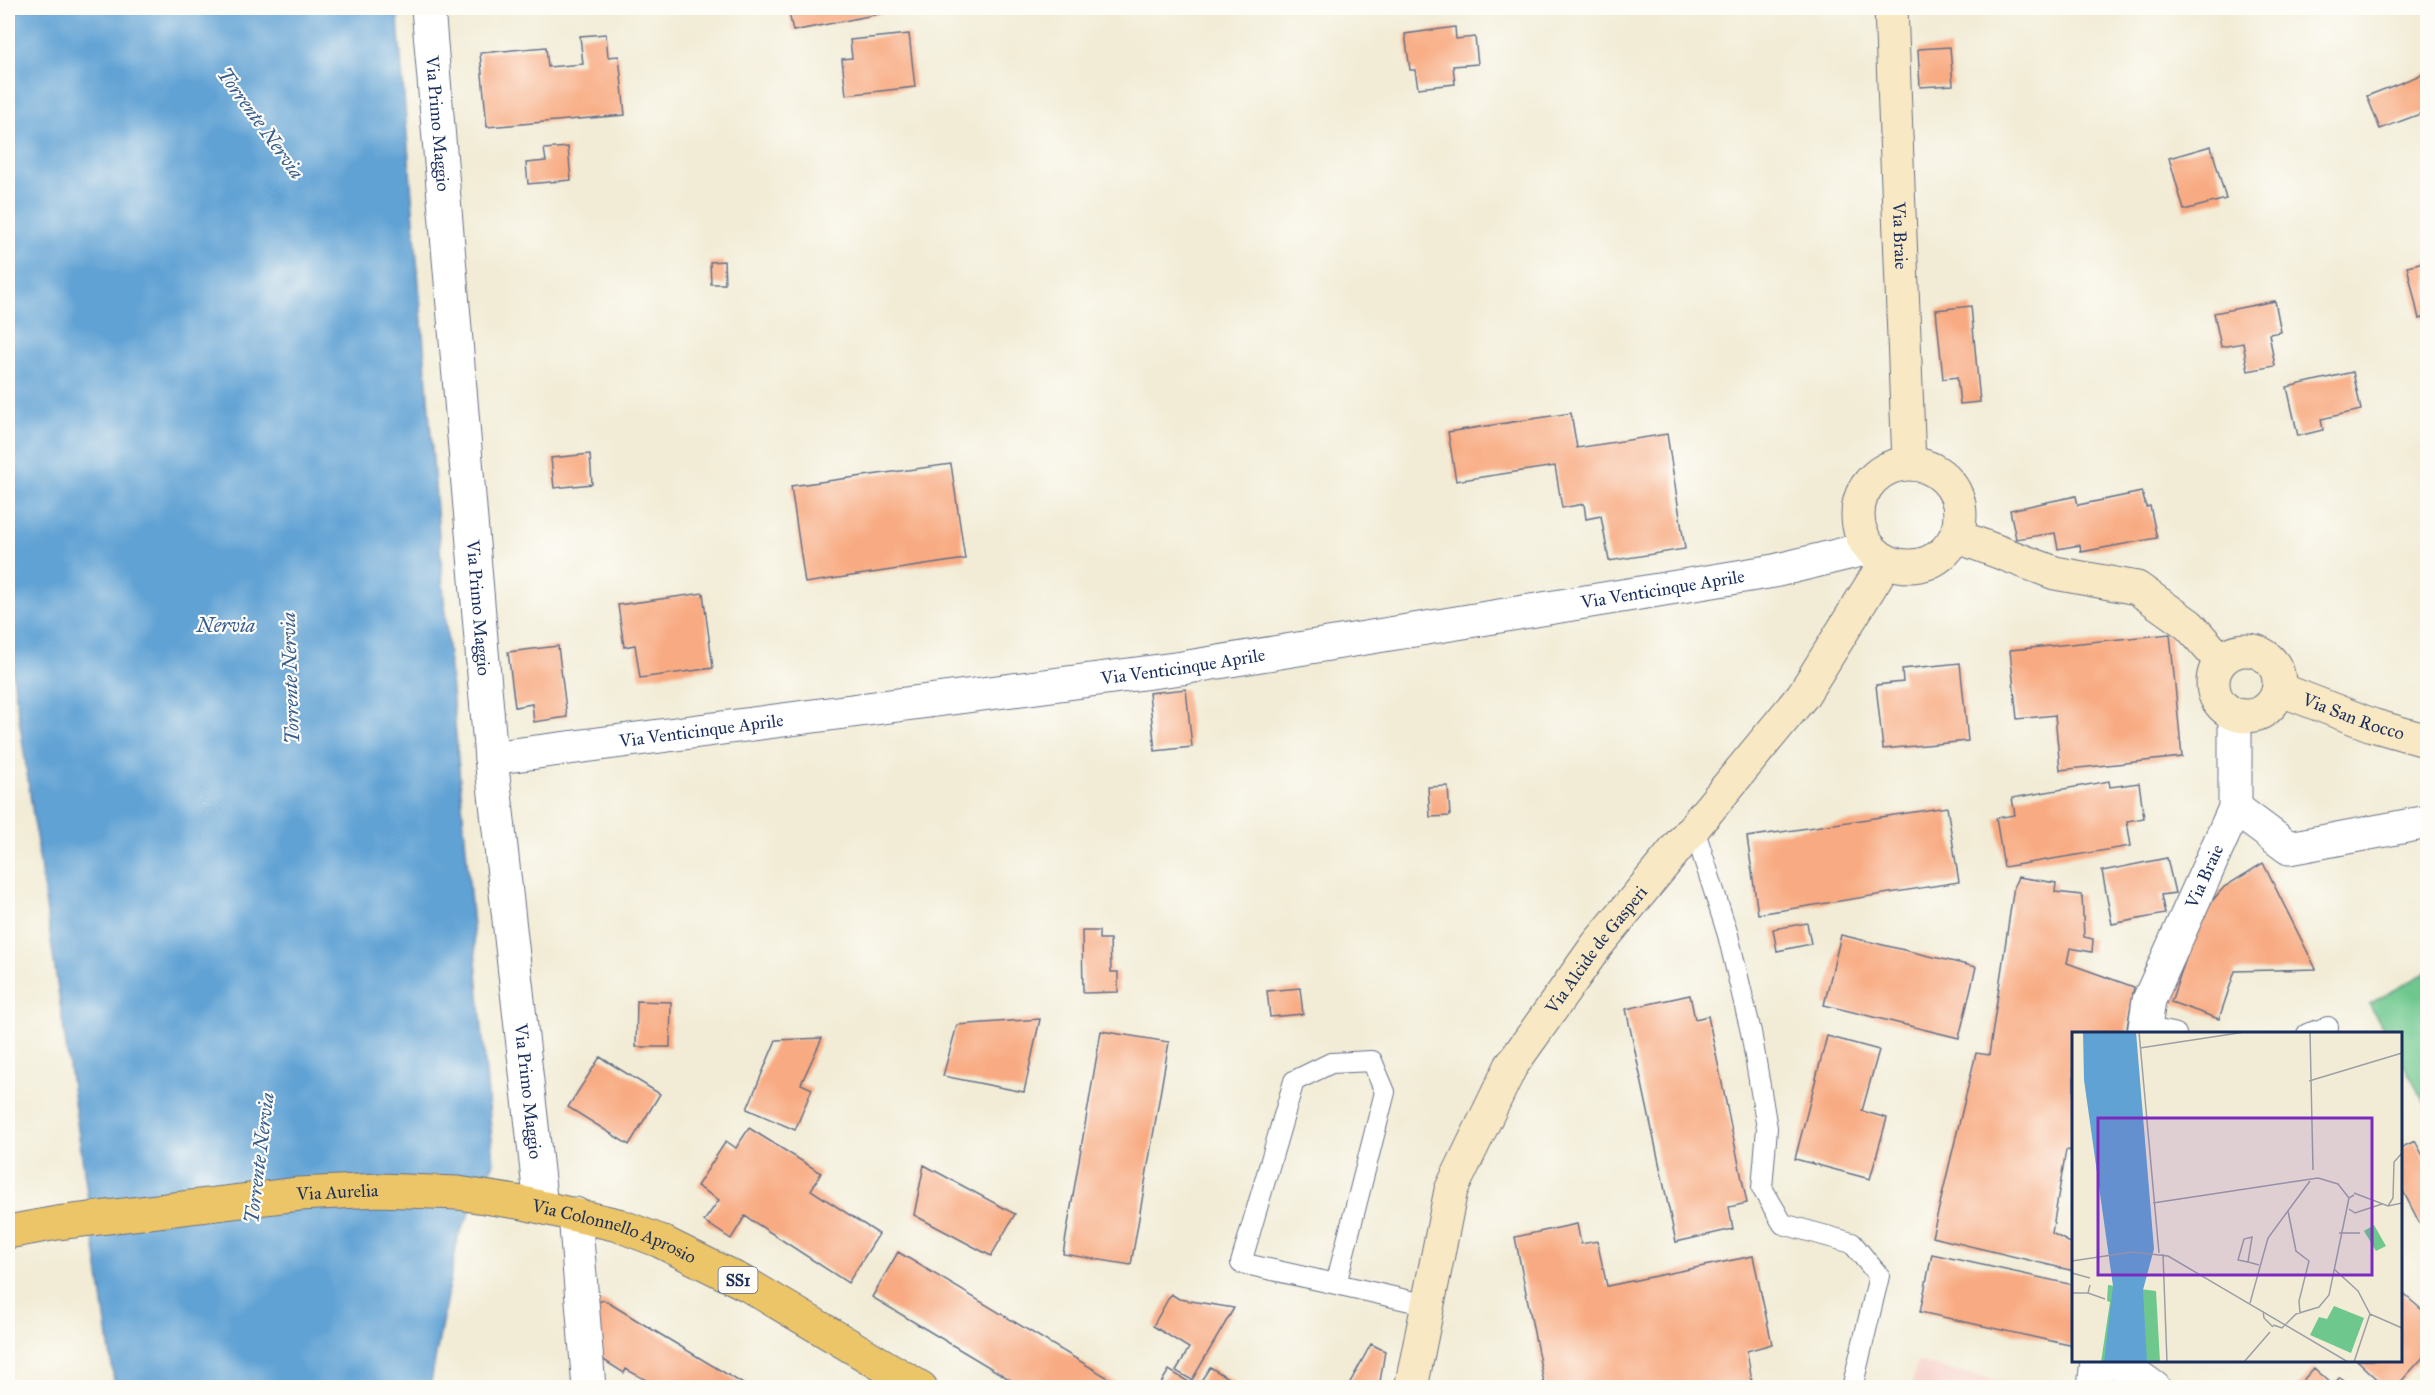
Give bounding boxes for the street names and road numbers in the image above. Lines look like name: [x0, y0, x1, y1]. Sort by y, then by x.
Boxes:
street label: Via Primo Maggio: [421, 54, 454, 192]
street label: Via Braie: [1888, 201, 1912, 270]
street label: Via Primo Maggio: [462, 538, 495, 677]
street label: Via Venticinque Aprile: [1578, 565, 1746, 614]
street label: Via Venticinque Aprile: [1099, 644, 1267, 690]
street label: Via San Rocco: [2299, 688, 2407, 745]
street label: Via Venticinque Aprile: [617, 709, 785, 752]
street label: Via Braie: [2180, 841, 2228, 912]
street label: Via Alcide de Gasperi: [1540, 881, 1652, 1019]
street label: Via Primo Maggio: [510, 1021, 547, 1160]
street label: Via Aurelia: [295, 1179, 379, 1205]
street label: Via Colonnello Aprosio: [529, 1194, 700, 1268]
road number: SS1: [718, 1267, 758, 1293]

